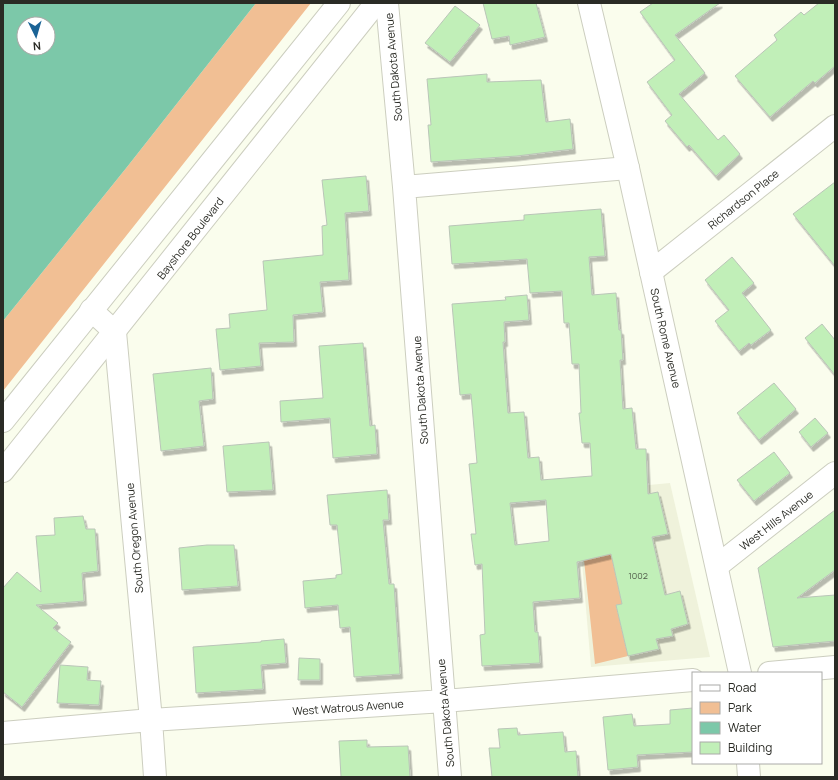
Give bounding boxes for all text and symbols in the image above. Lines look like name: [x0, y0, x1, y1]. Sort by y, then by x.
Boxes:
street label: South Dakota Avenue: [381, 12, 405, 122]
north arrow: [16, 16, 56, 56]
text: N: [32, 39, 42, 54]
street label: Richardson Place: [704, 165, 782, 232]
street label: Bayshore Boulevard: [153, 194, 227, 282]
street label: South Rome Avenue: [647, 287, 685, 390]
street label: South Dakota Avenue: [409, 335, 431, 445]
street label: South Oregon Avenue: [122, 482, 146, 594]
street label: West Hills Avenue: [736, 486, 816, 553]
house number: 1002: [628, 569, 648, 582]
street label: South Dakota Avenue: [433, 658, 457, 768]
legend: [692, 672, 822, 764]
text: Road: [728, 679, 756, 696]
street label: West Watrous Avenue: [292, 696, 405, 718]
text: Park: [728, 699, 753, 716]
text: Water: [728, 719, 762, 736]
text: Building: [728, 739, 772, 756]

